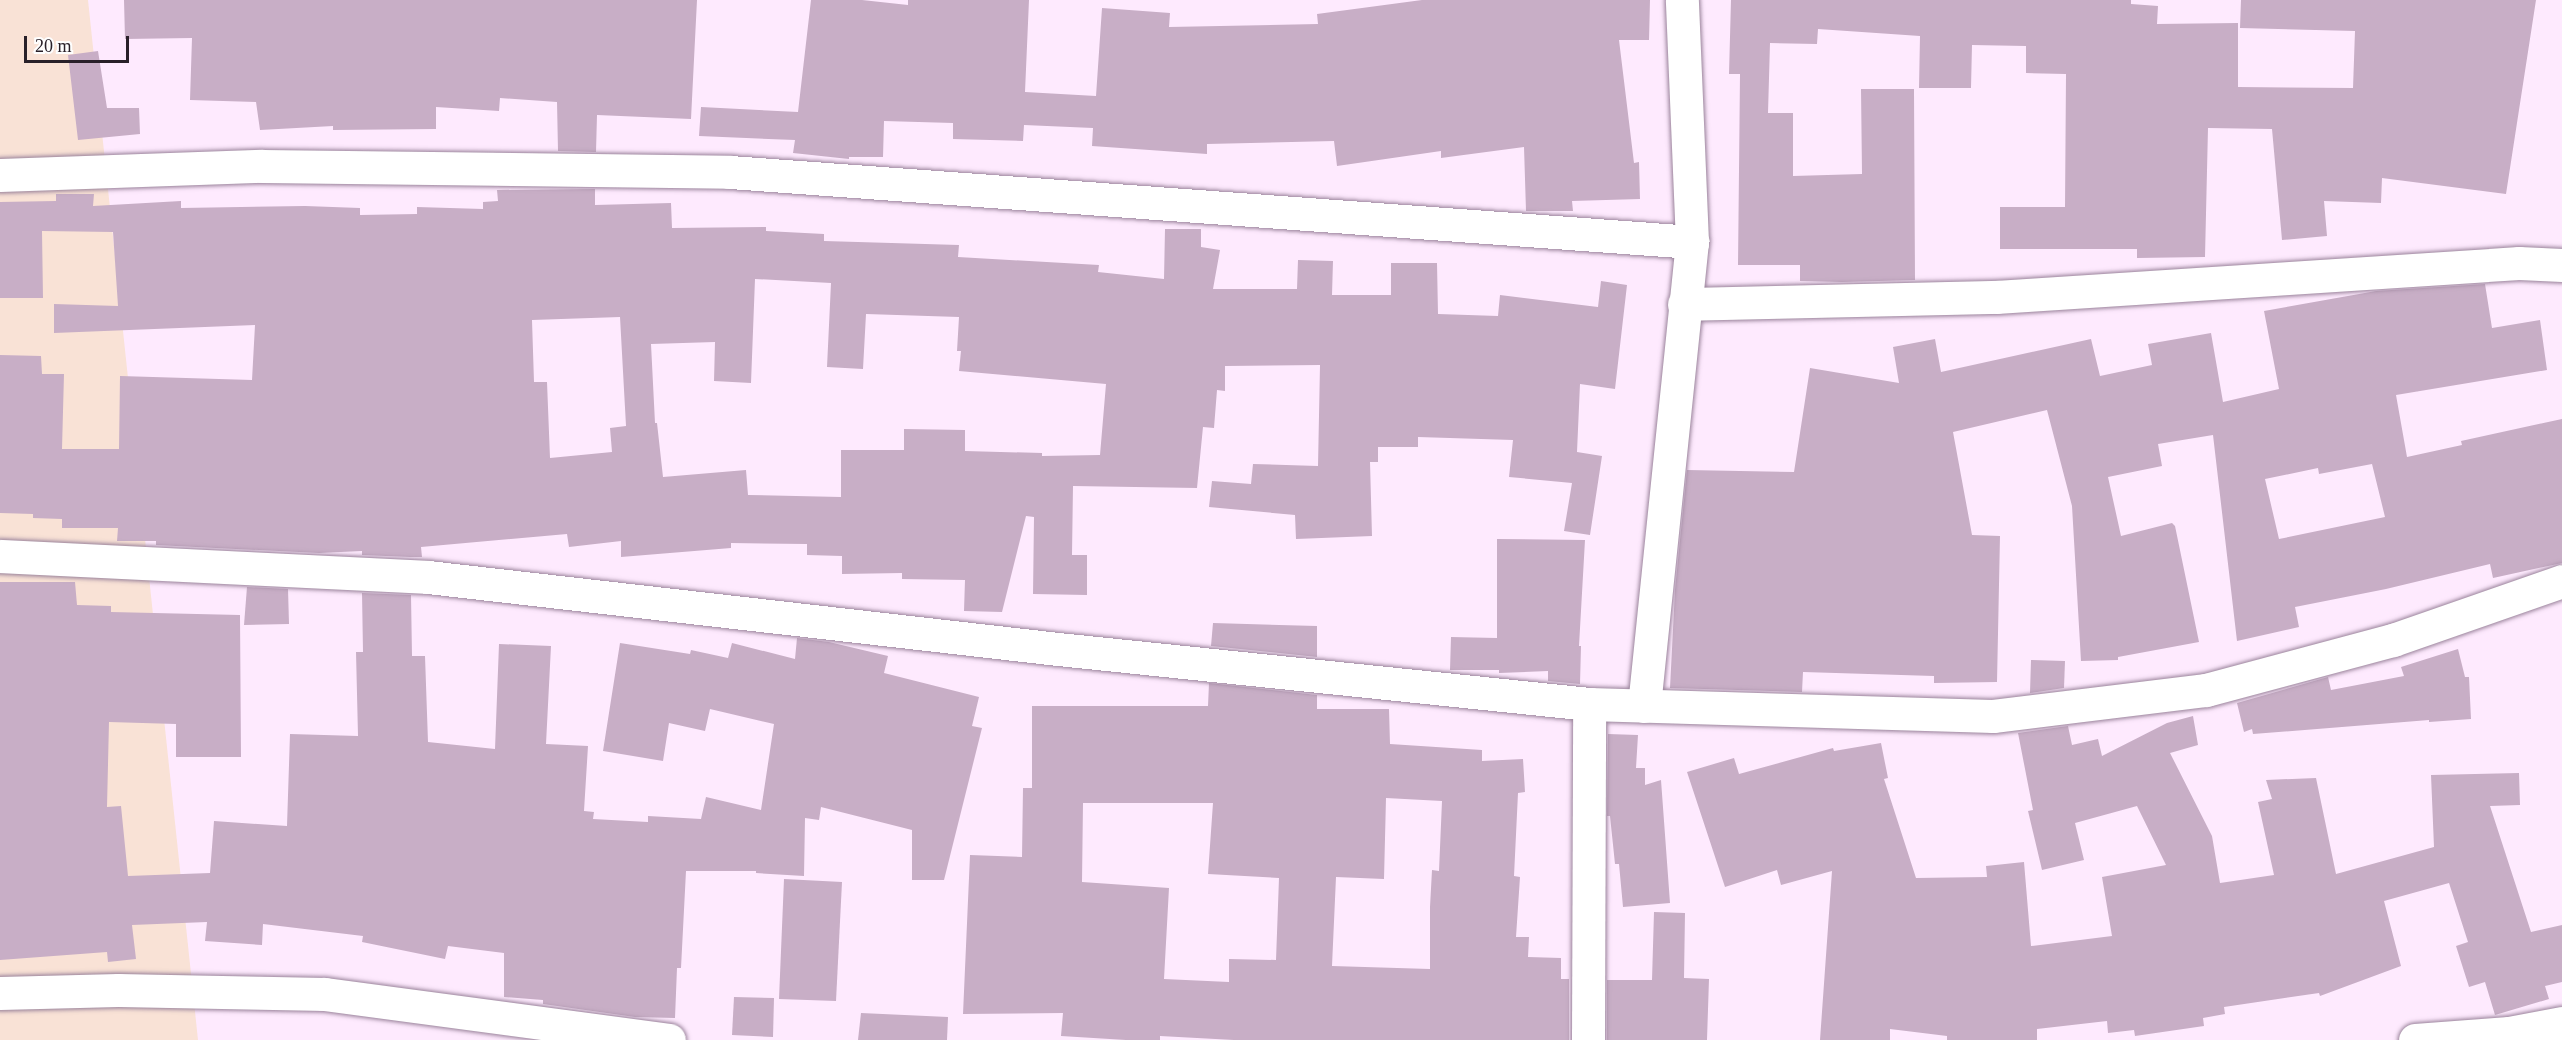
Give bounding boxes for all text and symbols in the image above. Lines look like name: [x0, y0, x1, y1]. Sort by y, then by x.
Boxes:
scale bar: [27, 24, 132, 62]
text: 20 m: [35, 36, 72, 56]

